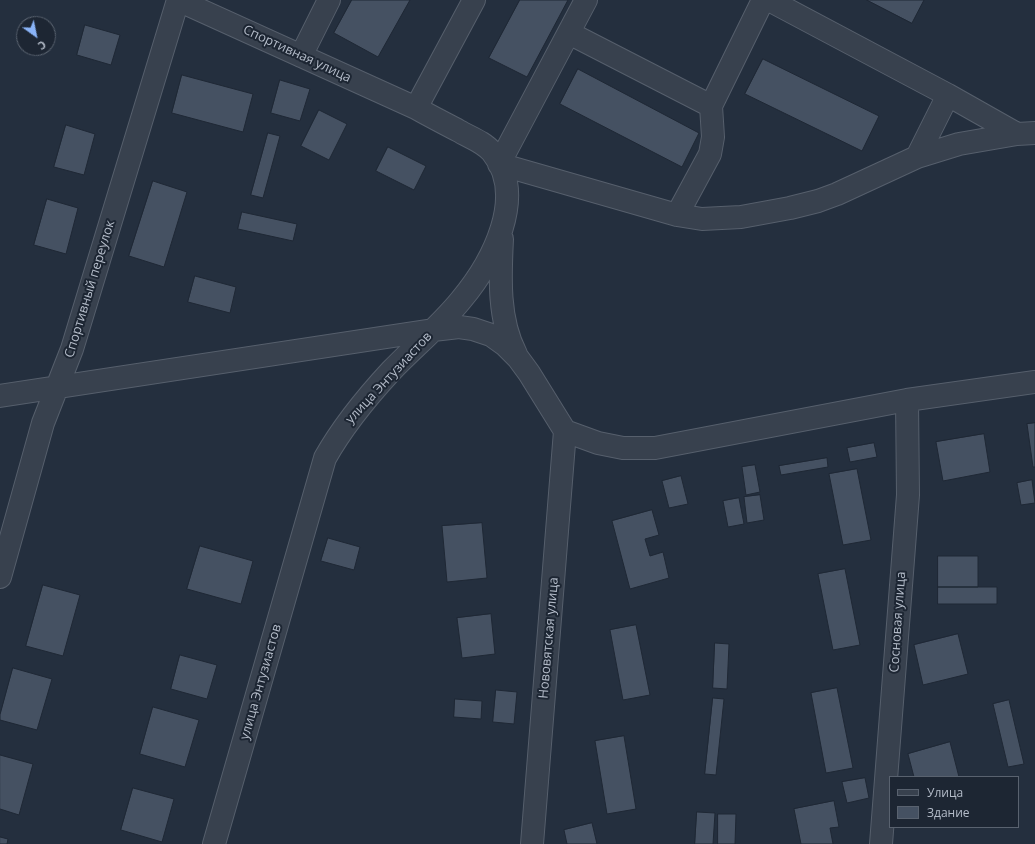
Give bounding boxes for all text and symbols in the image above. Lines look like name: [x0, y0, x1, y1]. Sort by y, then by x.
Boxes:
north arrow: [16, 16, 56, 56]
street label: Спортивная улица: [240, 22, 354, 86]
text: С: [35, 37, 49, 54]
street label: Спортивный переулок: [62, 218, 118, 360]
street label: улица Энтузиастов: [343, 329, 435, 427]
street label: Сосновая улица: [887, 571, 909, 673]
street label: Нововятская улица: [536, 577, 562, 699]
street label: улица Энтузиастов: [237, 622, 285, 742]
legend: [889, 776, 1019, 828]
text: Улица: [927, 784, 963, 801]
text: Здание: [927, 804, 970, 821]

